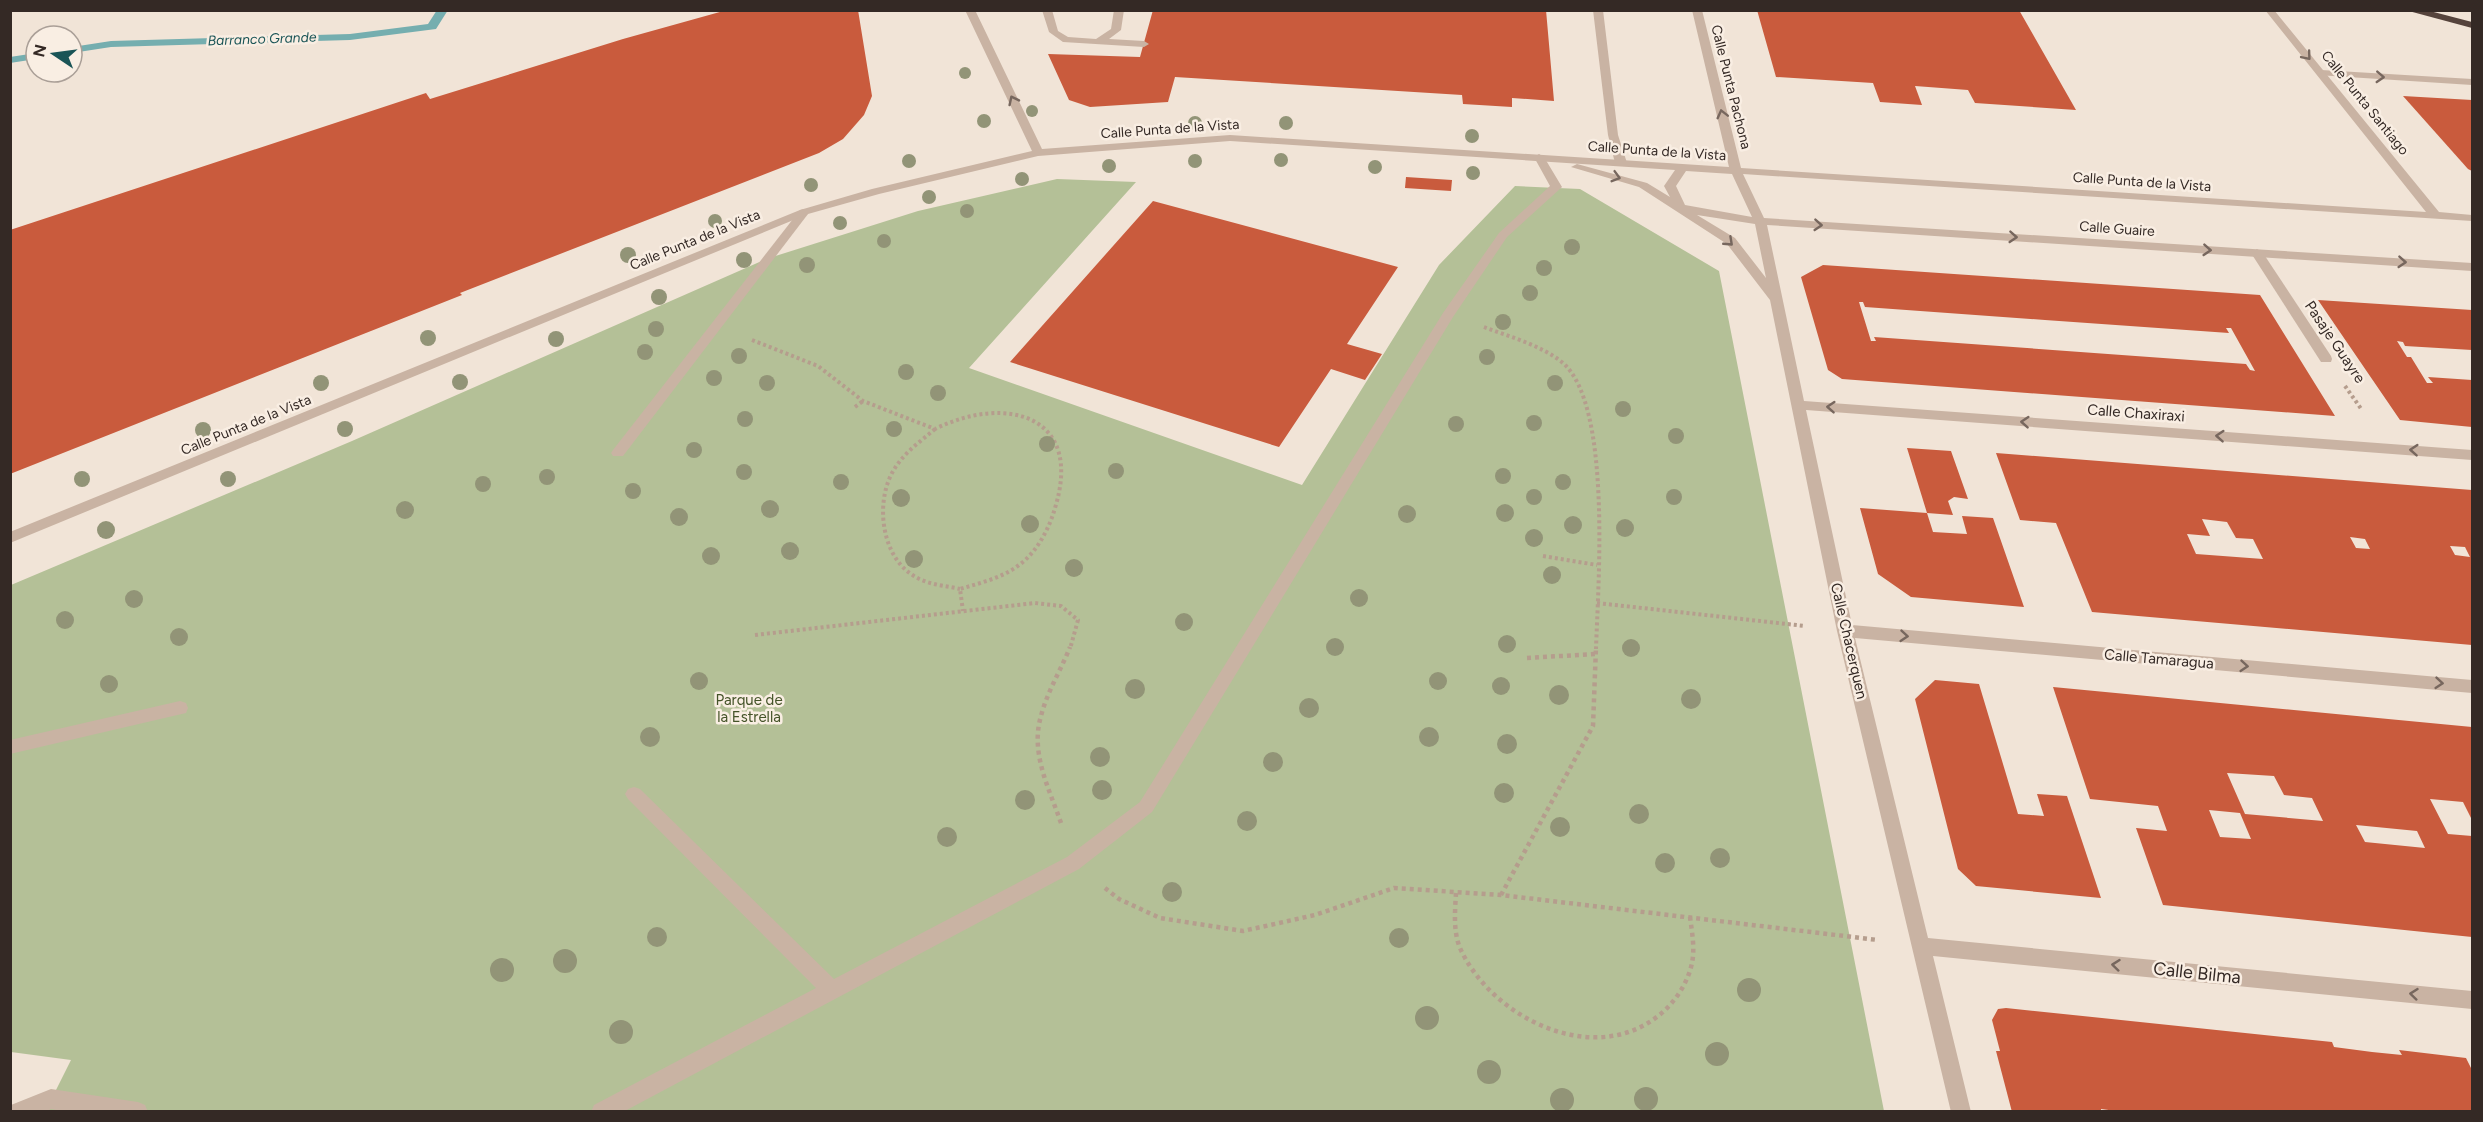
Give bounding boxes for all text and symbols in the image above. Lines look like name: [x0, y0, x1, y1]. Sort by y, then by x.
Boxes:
street label: Calle Punta Pachona: [1707, 23, 1755, 151]
north arrow: [24, 24, 84, 84]
water label: Barranco Grande: [207, 29, 317, 49]
text: N: [29, 43, 51, 59]
street label: Calle Punta Santiago: [2318, 47, 2412, 159]
one-way arrow: [2299, 49, 2310, 60]
one-way arrow: [2375, 70, 2384, 83]
one-way arrow: [1008, 96, 1020, 107]
one-way arrow: [1717, 110, 1730, 120]
street label: Calle Punta de la Vista: [1100, 116, 1240, 142]
street label: Calle Punta de la Vista: [1587, 138, 1727, 164]
street label: Calle Punta de la Vista: [2072, 169, 2212, 195]
one-way arrow: [1610, 170, 1621, 182]
street label: Calle Punta de la Vista: [627, 206, 763, 274]
one-way arrow: [1814, 218, 1823, 231]
street label: Calle Guaire: [2079, 218, 2156, 240]
one-way arrow: [2008, 230, 2017, 243]
one-way arrow: [1722, 235, 1733, 246]
one-way arrow: [2203, 243, 2212, 256]
one-way arrow: [2397, 256, 2406, 269]
street label: Pasaje Guayre: [2301, 297, 2369, 387]
street label: Calle Punta de la Vista: [178, 391, 314, 459]
one-way arrow: [1826, 401, 1835, 414]
street label: Calle Chaxiraxi: [2087, 401, 2185, 425]
one-way arrow: [2021, 415, 2030, 428]
one-way arrow: [2215, 429, 2224, 442]
one-way arrow: [2410, 444, 2419, 457]
street label: Calle Chacerquen: [1827, 581, 1871, 701]
one-way arrow: [1899, 629, 1908, 642]
street label: Calle Tamaragua: [2103, 645, 2215, 673]
one-way arrow: [2240, 659, 2249, 672]
one-way arrow: [2434, 676, 2443, 689]
park label: Parque de la Estrella: [715, 691, 783, 726]
street label: Calle Bilma: [2152, 957, 2242, 989]
one-way arrow: [2111, 959, 2120, 972]
one-way arrow: [2410, 988, 2419, 1001]

